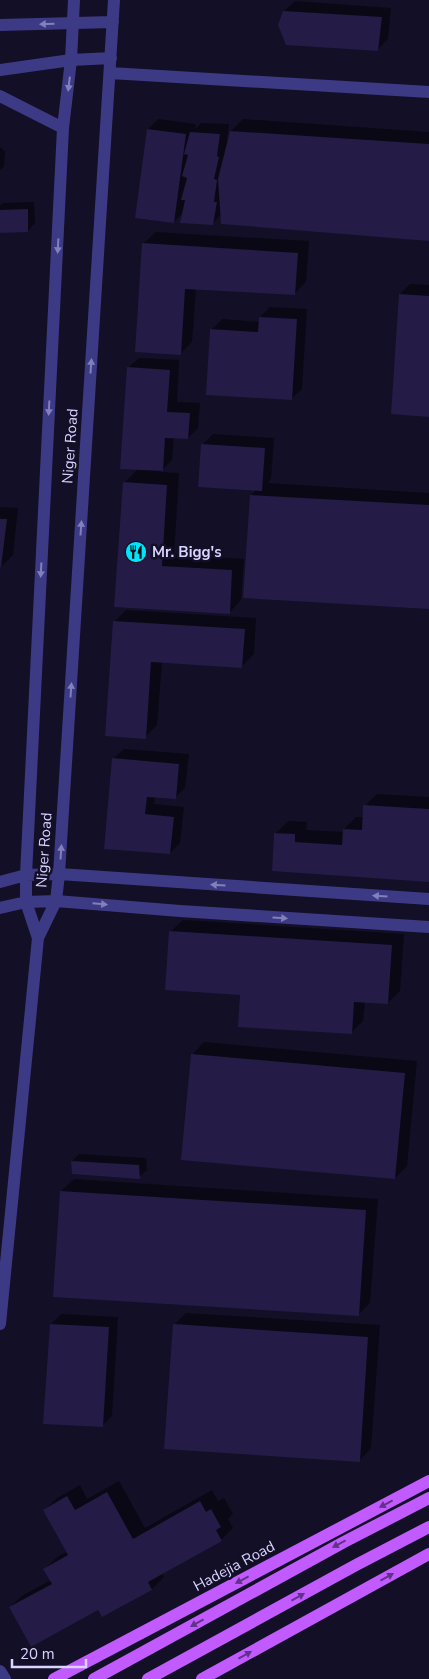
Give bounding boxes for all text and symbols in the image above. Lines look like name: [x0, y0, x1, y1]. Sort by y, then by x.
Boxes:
one-way arrow: [38, 20, 54, 28]
one-way arrow: [65, 76, 73, 92]
one-way arrow: [53, 238, 61, 254]
one-way arrow: [88, 357, 96, 373]
one-way arrow: [45, 400, 53, 416]
street label: Niger Road: [57, 408, 83, 484]
one-way arrow: [78, 519, 86, 535]
restaurant icon: Mr. Bigg's: [124, 540, 148, 564]
place label: Mr. Bigg's: [152, 542, 222, 562]
one-way arrow: [37, 562, 45, 578]
one-way arrow: [67, 682, 75, 698]
street label: Niger Road: [31, 812, 57, 888]
one-way arrow: [57, 844, 65, 860]
one-way arrow: [210, 880, 226, 888]
one-way arrow: [372, 892, 388, 900]
one-way arrow: [93, 901, 109, 909]
one-way arrow: [272, 914, 288, 922]
one-way arrow: [379, 1500, 393, 1508]
street label: Hadejia Road: [190, 1536, 278, 1596]
one-way arrow: [332, 1540, 346, 1549]
one-way arrow: [380, 1573, 395, 1581]
one-way arrow: [236, 1575, 249, 1584]
one-way arrow: [291, 1592, 305, 1601]
one-way arrow: [189, 1619, 204, 1627]
scale bar: [12, 1636, 86, 1668]
text: 20 m: [20, 1644, 55, 1664]
one-way arrow: [238, 1651, 252, 1660]

